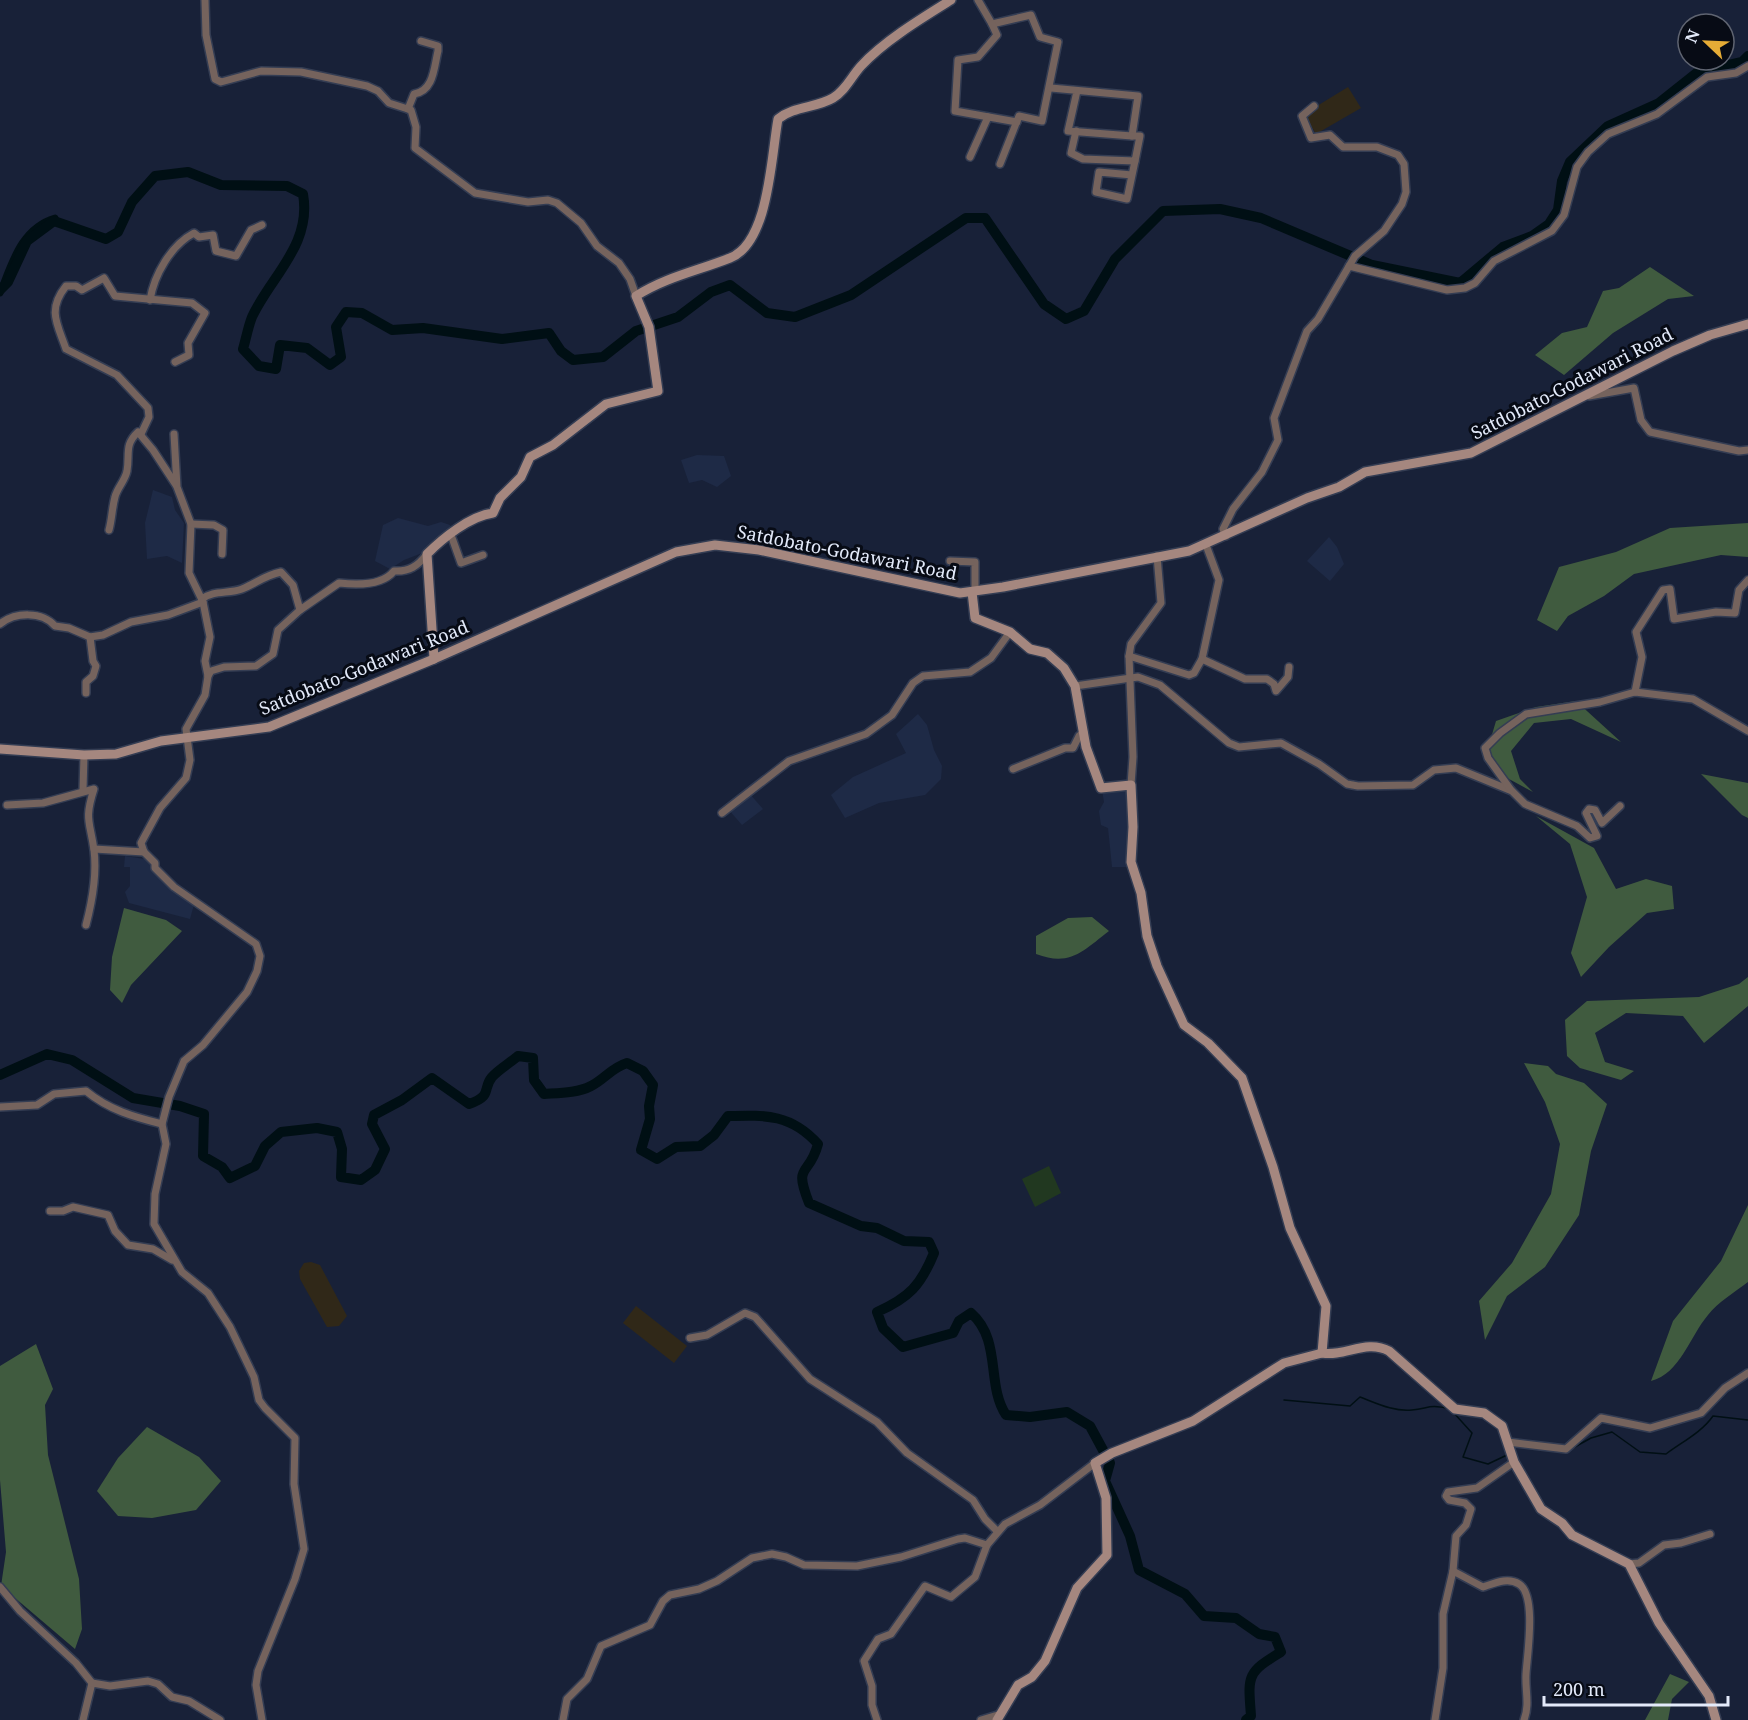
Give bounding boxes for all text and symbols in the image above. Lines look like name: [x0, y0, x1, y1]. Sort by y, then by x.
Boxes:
north arrow: [1676, 12, 1736, 72]
text: N: [1680, 26, 1705, 46]
street label: Satdobato-Godawari Road: [1467, 322, 1677, 445]
street label: Satdobato-Godawari Road: [735, 519, 959, 585]
street label: Satdobato-Godawari Road: [255, 614, 472, 720]
scale bar: [1544, 1669, 1728, 1707]
text: 200 m: [1553, 1677, 1605, 1701]

